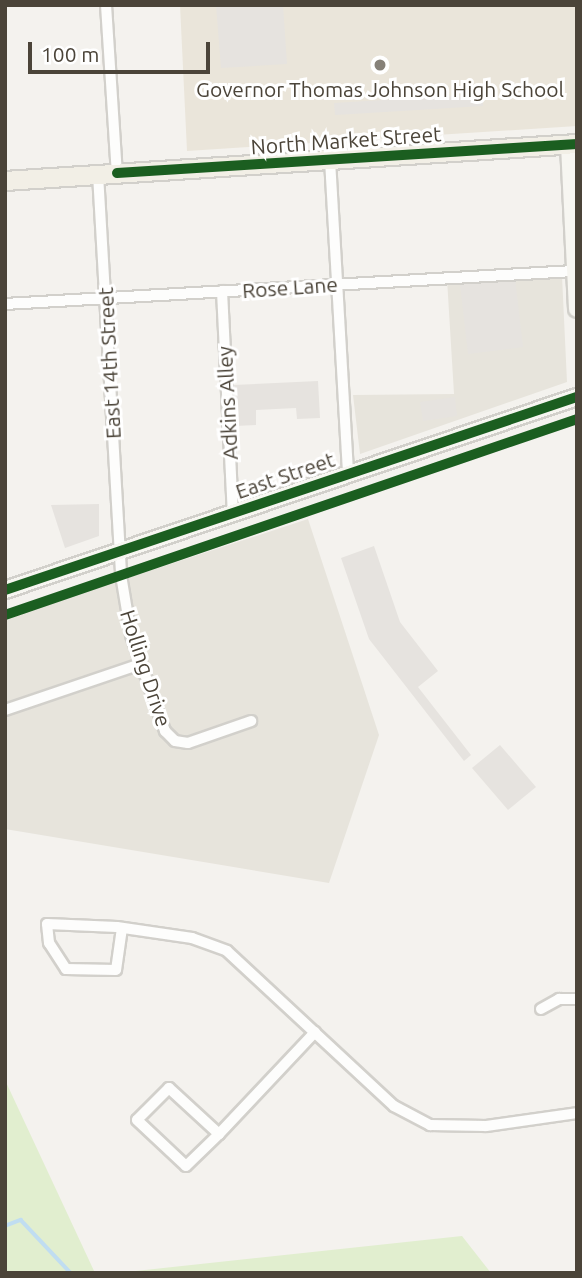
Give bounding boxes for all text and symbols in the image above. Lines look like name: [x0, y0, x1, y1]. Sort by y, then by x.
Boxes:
scale bar: [32, 28, 214, 72]
text: 100 m: [41, 42, 99, 66]
marker: Governor Thomas Johnson High School: [372, 57, 388, 73]
place label: Governor Thomas Johnson High School: [196, 76, 564, 102]
street label: North Market Street: [250, 121, 442, 159]
street label: Rose Lane: [241, 271, 339, 303]
street label: East 14th Street: [92, 286, 126, 440]
street label: Adkins Alley: [211, 345, 243, 461]
street label: East Street: [232, 446, 338, 504]
street label: Holling Drive: [115, 606, 177, 730]

